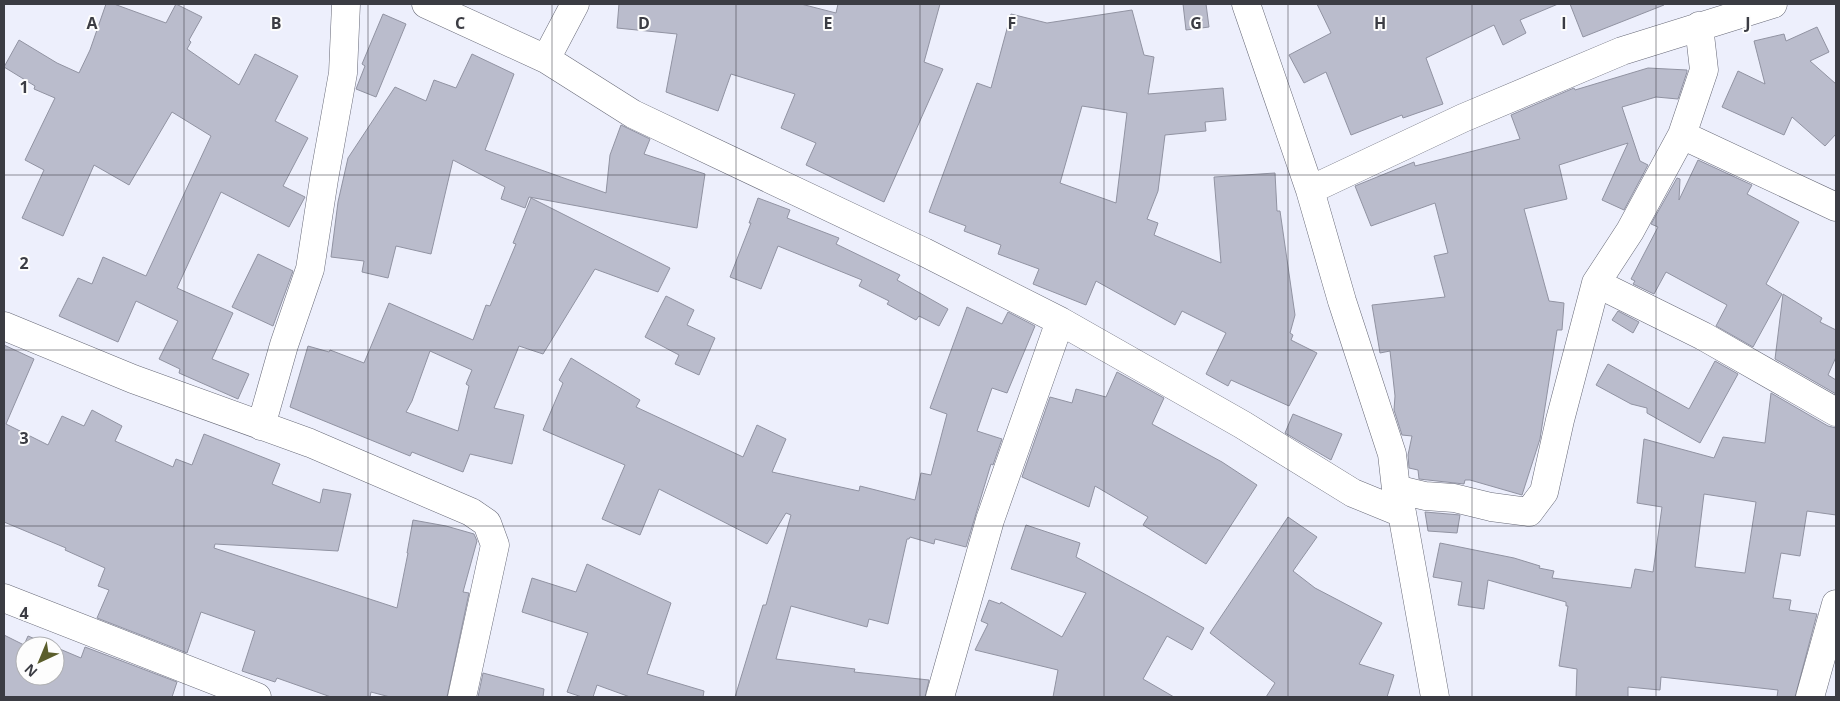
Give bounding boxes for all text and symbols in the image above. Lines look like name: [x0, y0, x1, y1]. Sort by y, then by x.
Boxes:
text: A: [86, 12, 98, 34]
text: B: [271, 12, 281, 34]
text: C: [455, 12, 465, 34]
text: D: [638, 12, 650, 34]
text: E: [824, 12, 833, 34]
text: F: [1008, 12, 1016, 34]
text: G: [1190, 12, 1202, 34]
text: H: [1374, 12, 1386, 34]
text: I: [1561, 12, 1567, 34]
text: J: [1743, 12, 1751, 34]
text: 1: [19, 76, 29, 98]
text: 2: [19, 252, 29, 274]
text: 3: [19, 427, 29, 449]
text: 4: [19, 602, 29, 624]
north arrow: [15, 636, 65, 686]
text: N: [20, 660, 41, 682]

